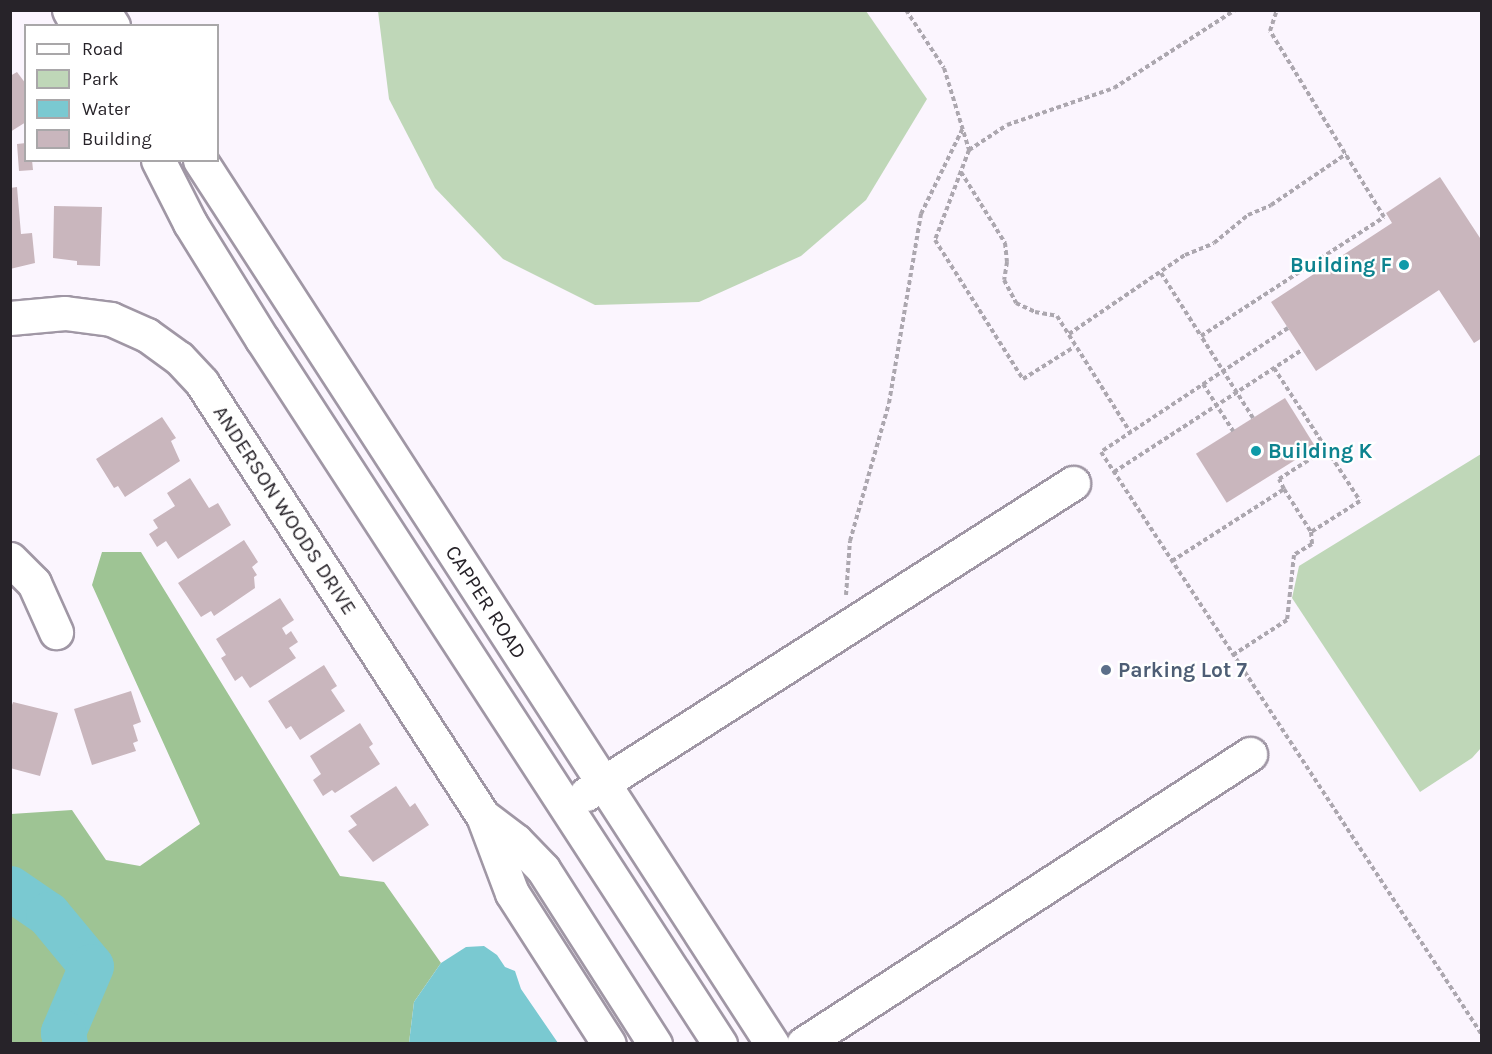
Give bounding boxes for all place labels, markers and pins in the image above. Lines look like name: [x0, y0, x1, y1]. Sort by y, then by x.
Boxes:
place label: Building F: [1290, 252, 1392, 278]
marker: Building F: [1397, 258, 1411, 272]
place label: Building K: [1268, 438, 1372, 464]
marker: Building K: [1249, 444, 1263, 458]
place label: Parking Lot 7: [1118, 657, 1247, 683]
marker: Parking Lot 7: [1099, 663, 1113, 677]

